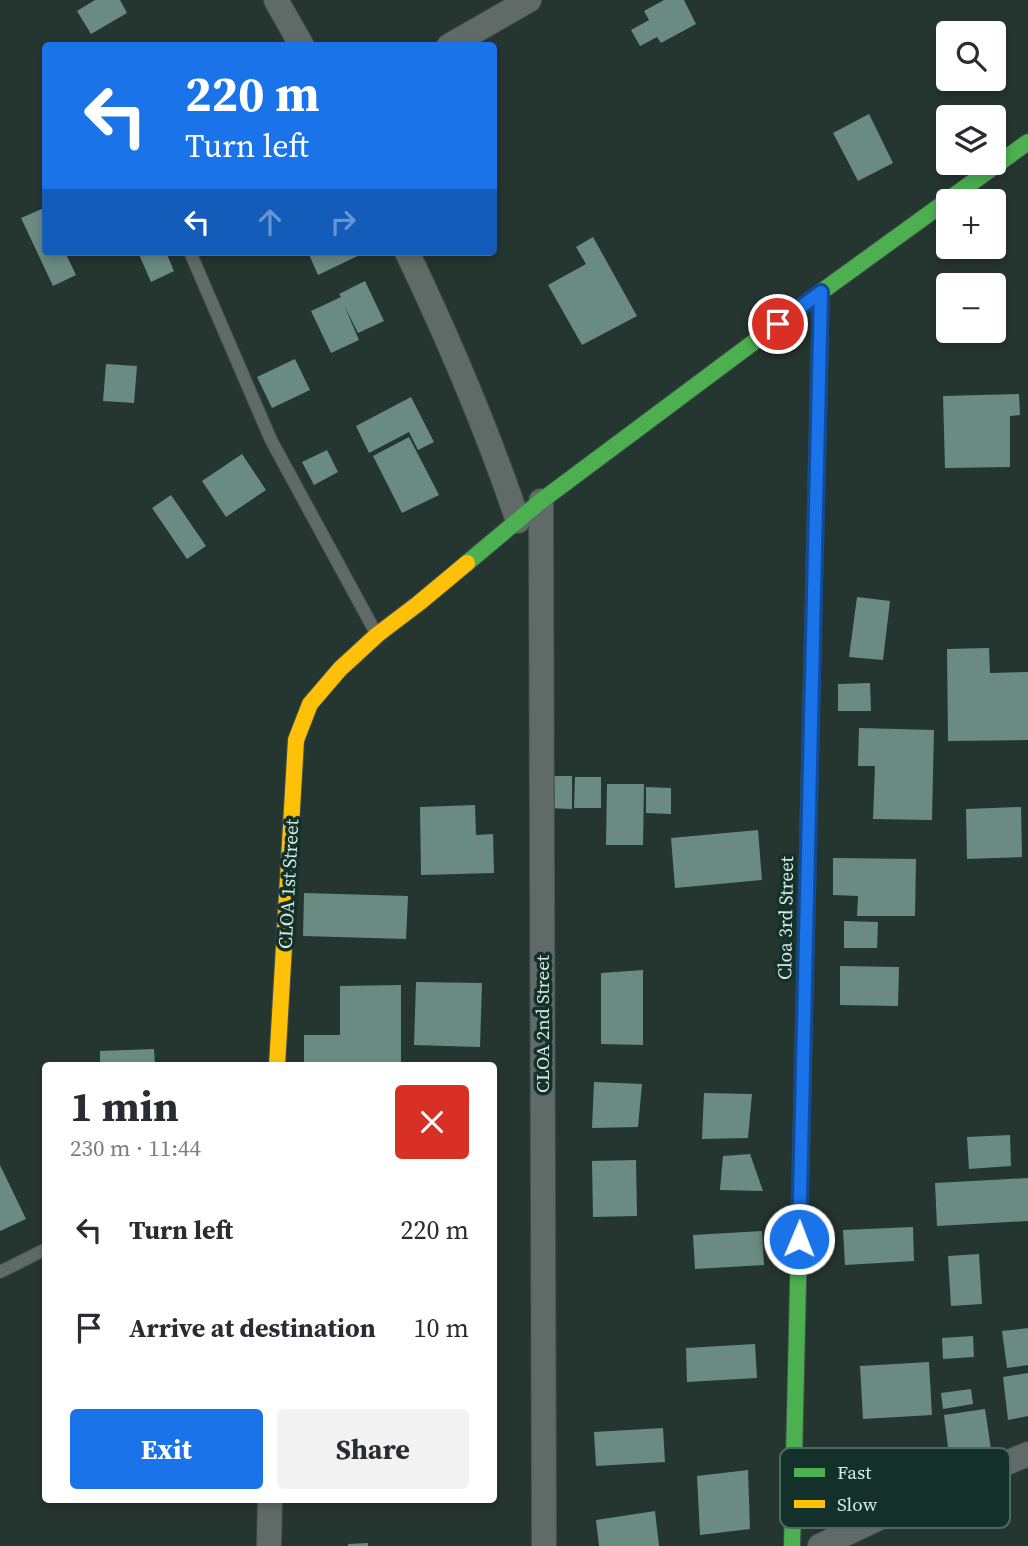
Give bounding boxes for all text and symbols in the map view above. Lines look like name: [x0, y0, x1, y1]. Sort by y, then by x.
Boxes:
map controls: [936, 21, 1006, 343]
button: search: [936, 21, 1006, 91]
text: 220 m: [185, 60, 320, 127]
icon: left: [70, 70, 161, 161]
button: layers: [936, 105, 1006, 175]
text: Turn left: [185, 124, 309, 168]
button: +: [936, 189, 1006, 259]
icon: left: [178, 203, 216, 241]
icon: ahead: [251, 203, 289, 241]
icon: right: [324, 203, 362, 241]
button: −: [936, 273, 1006, 343]
pin: [748, 294, 808, 354]
icon: arrive: [759, 305, 797, 343]
street label: CLOA 1st Street: [272, 818, 304, 950]
street label: Cloa 3rd Street: [771, 855, 799, 980]
street label: CLOA 2nd Street: [529, 954, 555, 1093]
text: 1 min: [70, 1077, 179, 1135]
button: close: [395, 1085, 469, 1159]
text: 230 m · 11:44: [70, 1132, 201, 1164]
position arrow: [762, 1202, 836, 1276]
icon: left: [70, 1211, 108, 1249]
text: Turn left: [129, 1212, 233, 1248]
text: 220 m: [401, 1212, 469, 1248]
icon: arrive: [70, 1309, 108, 1347]
text: Arrive at destination: [129, 1310, 376, 1346]
text: 10 m: [414, 1310, 469, 1346]
button: Exit: [70, 1409, 263, 1489]
button: Share: [277, 1409, 469, 1489]
legend: [780, 1448, 1010, 1528]
text: Fast: [837, 1459, 872, 1485]
text: Slow: [837, 1491, 878, 1517]

